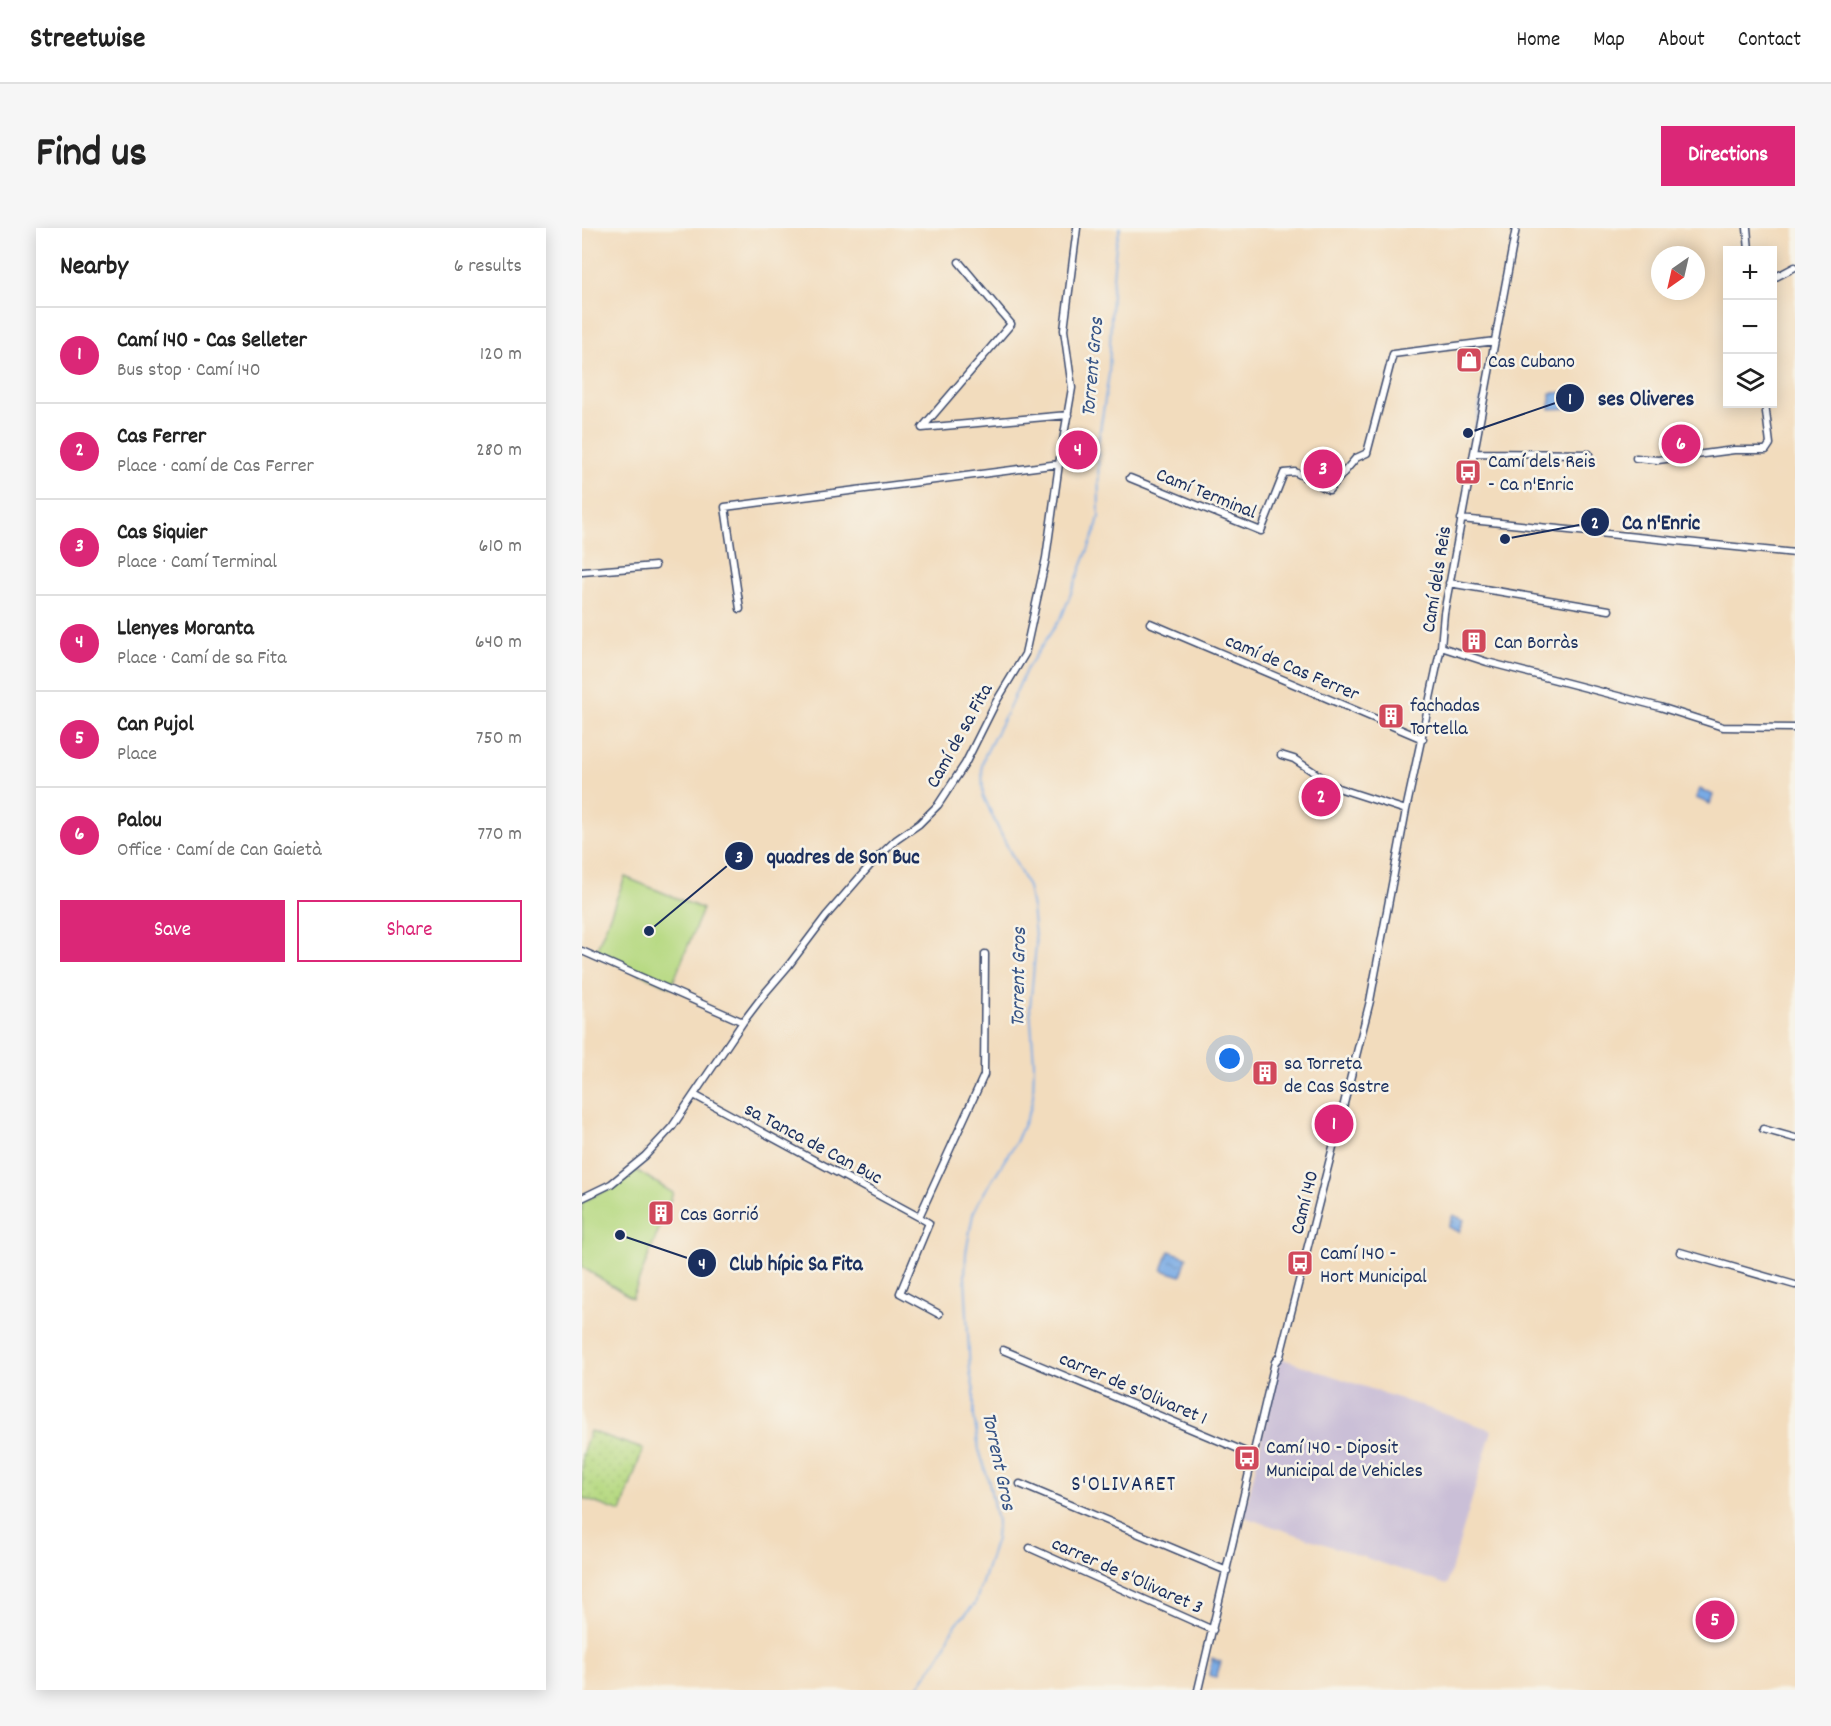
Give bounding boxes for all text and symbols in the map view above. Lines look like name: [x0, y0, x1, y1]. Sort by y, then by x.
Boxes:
text: Streetwise: [30, 21, 145, 61]
text: Home: [1516, 26, 1560, 56]
text: Map: [1593, 26, 1625, 56]
text: About: [1658, 26, 1705, 56]
text: Contact: [1738, 26, 1801, 56]
text: Find us: [36, 126, 147, 186]
button: Directions: [1661, 126, 1795, 186]
north arrow: [1651, 246, 1705, 300]
map controls: [1723, 246, 1777, 408]
button: +: [1723, 246, 1777, 300]
text: Nearby: [60, 249, 128, 286]
text: 6 results: [454, 253, 522, 281]
button: −: [1723, 300, 1777, 354]
water label: Torrent Gros: [1075, 315, 1113, 418]
text: Camí 140 - Cas Selleter: [117, 326, 307, 357]
text: 1: [77, 341, 82, 369]
text: 120 m: [480, 341, 522, 369]
shop icon: Cas Cubano: [1454, 345, 1484, 375]
place label: Cas Cubano: [1488, 349, 1575, 377]
button: layers: [1723, 354, 1777, 408]
text: Bus stop · Camí 140: [117, 357, 261, 385]
callout: ses Oliveres: [1555, 378, 1706, 417]
text: ses Oliveres: [1598, 386, 1694, 416]
text: 1: [1568, 388, 1572, 413]
text: Cas Ferrer: [117, 422, 206, 453]
pin: 6: [1662, 422, 1700, 466]
pin: 4: [1058, 428, 1098, 472]
text: 2: [75, 437, 84, 465]
text: 280 m: [476, 437, 522, 465]
pin: 3: [1304, 446, 1342, 492]
place label: Camí dels Reis - Ca n'Enric: [1488, 449, 1596, 500]
text: Place · camí de Cas Ferrer: [117, 453, 314, 481]
bus stop icon: Camí dels Reis - Ca n'Enric: [1453, 457, 1483, 487]
street label: Camí Terminal: [1151, 462, 1261, 528]
callout: Ca n'Enric: [1580, 502, 1712, 541]
text: Ca n'Enric: [1622, 510, 1701, 540]
text: 2: [1591, 512, 1599, 537]
text: Cas Siquier: [117, 518, 207, 549]
street label: Camí dels Reis: [1416, 524, 1460, 635]
text: 3: [75, 533, 84, 561]
text: 610 m: [479, 533, 522, 561]
text: Place · Camí Terminal: [117, 549, 277, 577]
text: Llenyes Moranta: [117, 614, 254, 645]
building icon: Can Borràs: [1459, 626, 1489, 656]
street label: camí de Cas Ferrer: [1220, 628, 1364, 710]
text: 4: [75, 629, 84, 657]
text: 640 m: [475, 629, 522, 657]
place label: Can Borràs: [1494, 630, 1579, 658]
text: Place · Camí de sa Fita: [117, 645, 287, 673]
street label: Camí de sa Fita: [920, 679, 1001, 794]
place label: fachadas Tortella: [1410, 693, 1480, 744]
building icon: fachadas Tortella: [1376, 701, 1406, 731]
text: Can Pujol: [117, 710, 194, 741]
text: 5: [75, 725, 84, 753]
text: 750 m: [476, 725, 522, 753]
text: Place: [117, 741, 157, 769]
pin: 2: [1302, 774, 1340, 820]
text: Palou: [117, 806, 162, 837]
text: 6: [75, 821, 84, 849]
text: 770 m: [477, 821, 522, 849]
callout: quadres de Son Buc: [724, 836, 932, 875]
text: Office · Camí de Can Gaietà: [117, 837, 322, 865]
text: quadres de Son Buc: [766, 844, 920, 874]
text: 3: [735, 846, 743, 871]
button: Save: [60, 900, 285, 962]
button: Share: [297, 900, 522, 962]
water label: Torrent Gros: [1004, 926, 1036, 1027]
your location: [1215, 1044, 1244, 1073]
place label: sa Torreta de Cas Sastre: [1284, 1051, 1389, 1102]
building icon: sa Torreta de Cas Sastre: [1250, 1058, 1280, 1088]
street label: sa Tanca de Can Buc: [738, 1096, 887, 1193]
pin: 1: [1314, 1102, 1353, 1146]
street label: Camí 140: [1284, 1168, 1327, 1238]
building icon: Cas Gorrió: [646, 1198, 676, 1228]
place label: Cas Gorrió: [680, 1202, 759, 1230]
place label: Camí 140 - Hort Municipal: [1320, 1241, 1427, 1292]
callout: Club hípic Sa Fita: [687, 1243, 874, 1282]
bus stop icon: Camí 140 - Hort Municipal: [1285, 1248, 1315, 1278]
text: Club hípic Sa Fita: [729, 1251, 864, 1281]
text: 4: [698, 1253, 706, 1278]
street label: carrer de s'Olivaret 1: [1054, 1346, 1211, 1434]
water label: Torrent Gros: [972, 1410, 1022, 1515]
place label: Camí 140 - Diposit Municipal de Vehicles: [1266, 1435, 1423, 1486]
bus stop icon: Camí 140 - Diposit Municipal de Vehicles: [1232, 1443, 1262, 1473]
district label: S'OLIVARET: [1071, 1471, 1177, 1501]
street label: carrer de s'Olivaret 3: [1047, 1531, 1207, 1623]
pin: 5: [1696, 1598, 1734, 1642]

